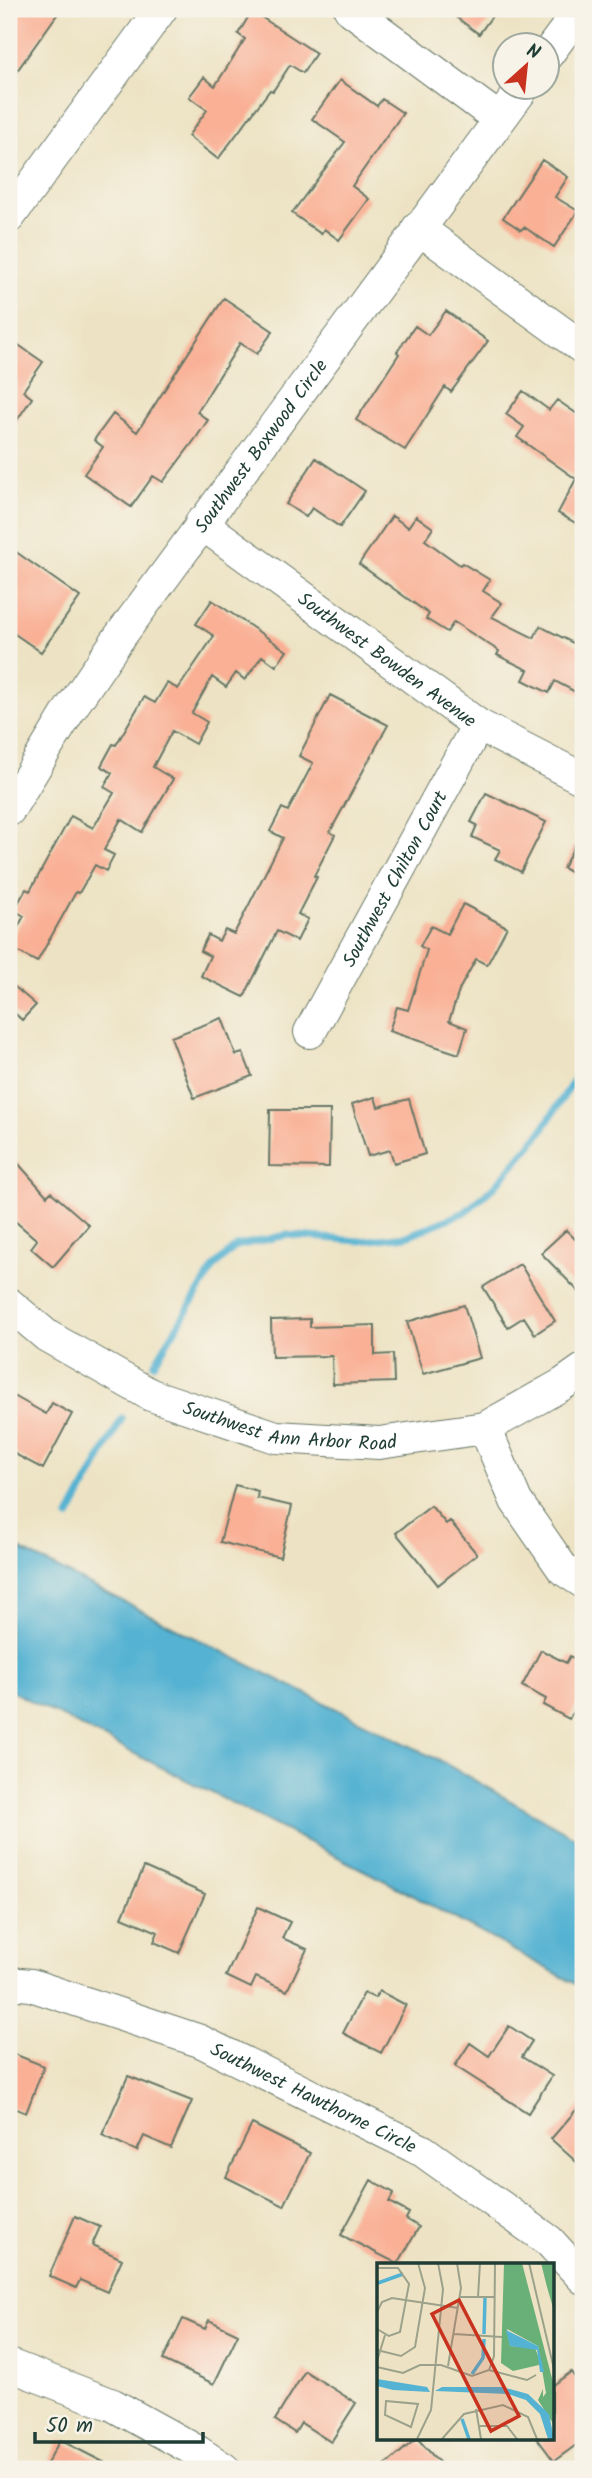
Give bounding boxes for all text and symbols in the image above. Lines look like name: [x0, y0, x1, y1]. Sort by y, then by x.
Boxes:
north arrow: [490, 32, 560, 102]
text: N: [521, 37, 545, 69]
street label: Southwest Boxwood Circle: [188, 353, 336, 540]
street label: Southwest Bowden Avenue: [291, 585, 483, 736]
street label: Southwest Chilton Court: [335, 785, 457, 973]
street label: Southwest Ann Arbor Road: [179, 1394, 399, 1460]
street label: Southwest Hawthorne Circle: [204, 2035, 422, 2163]
inset map: [377, 2263, 554, 2440]
scale bar: [35, 2401, 203, 2445]
text: 50 m: [46, 2410, 93, 2443]

